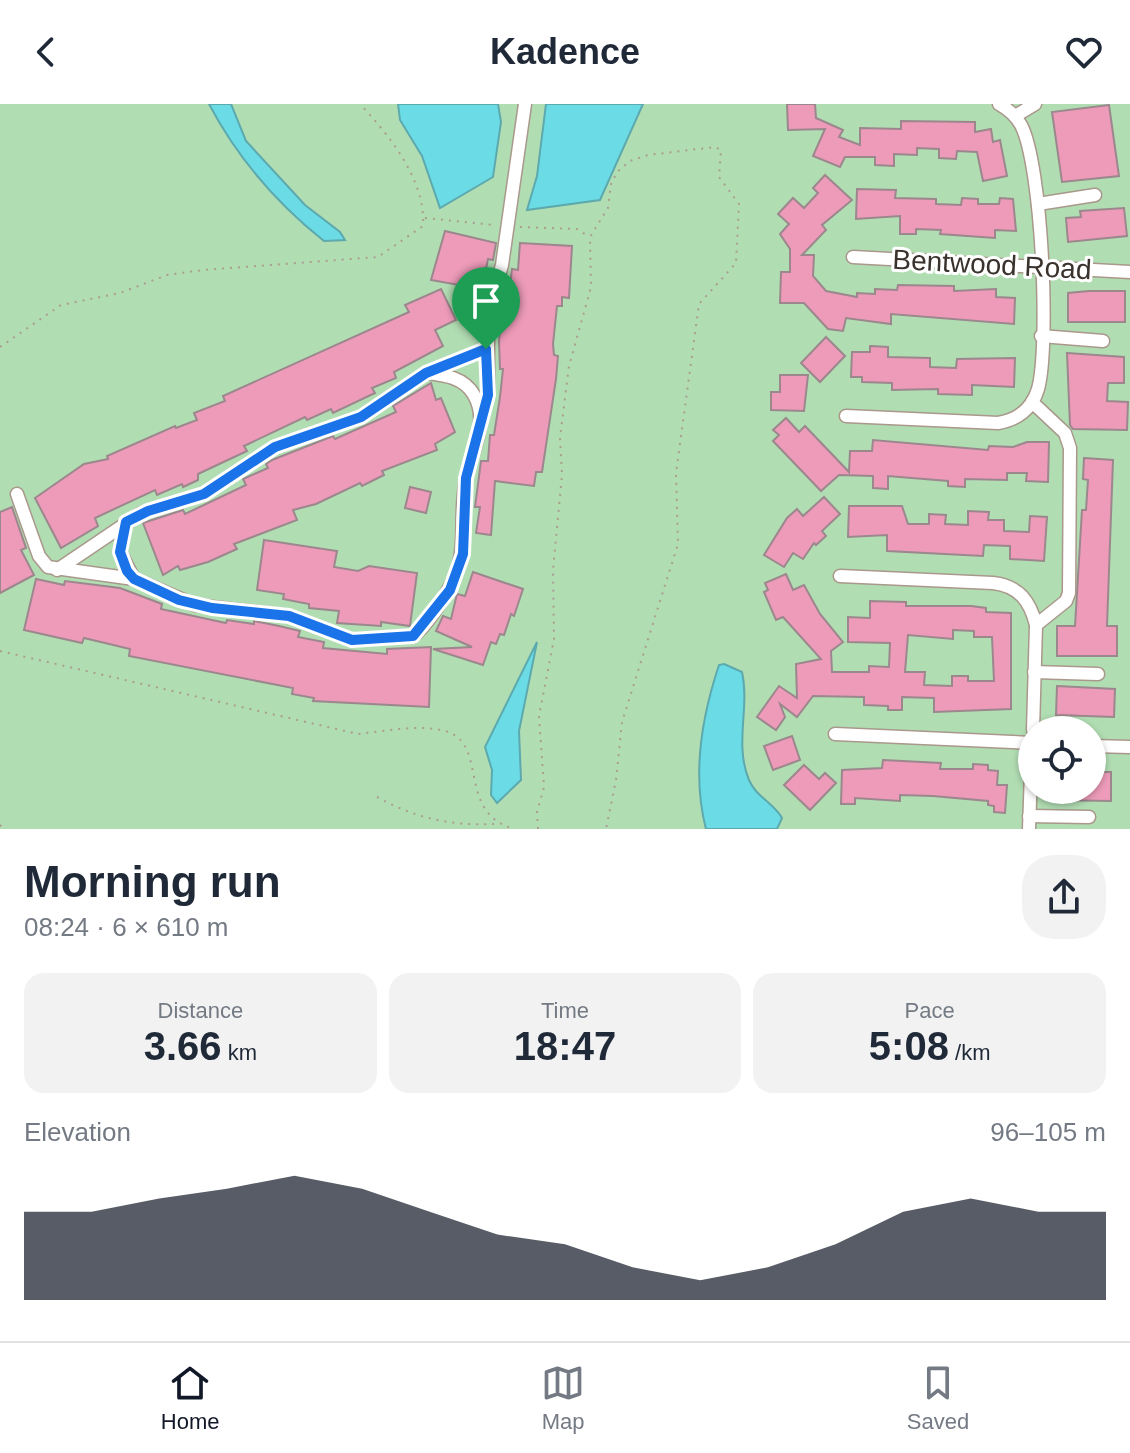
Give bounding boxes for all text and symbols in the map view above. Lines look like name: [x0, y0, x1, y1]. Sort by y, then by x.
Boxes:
icon: back: [24, 30, 68, 74]
icon: heart: [1062, 30, 1106, 74]
text: Kadence: [490, 31, 640, 72]
street label: Bentwood Road: [892, 244, 1092, 285]
pin: [452, 267, 520, 349]
icon: arrive: [464, 279, 508, 323]
map controls: [1018, 716, 1106, 804]
button: locate: [1018, 716, 1106, 804]
button: share: [1022, 855, 1106, 939]
text: Morning run: [24, 857, 281, 906]
text: 08:24 · 6 × 610 m: [24, 912, 229, 942]
text: Distance: [158, 998, 243, 1023]
text: Time: [541, 998, 589, 1023]
text: Pace: [905, 998, 955, 1023]
text: 3.66: [144, 1024, 222, 1068]
text: 18:47: [514, 1024, 616, 1068]
text: 5:08: [869, 1024, 949, 1068]
text: km: [222, 1040, 257, 1065]
text: /km: [949, 1040, 990, 1065]
text: Elevation: [24, 1117, 131, 1147]
text: 96–105 m: [990, 1117, 1106, 1147]
tab: Home: [161, 1361, 220, 1435]
tab: Map: [541, 1361, 585, 1435]
tab: Saved: [907, 1361, 969, 1435]

